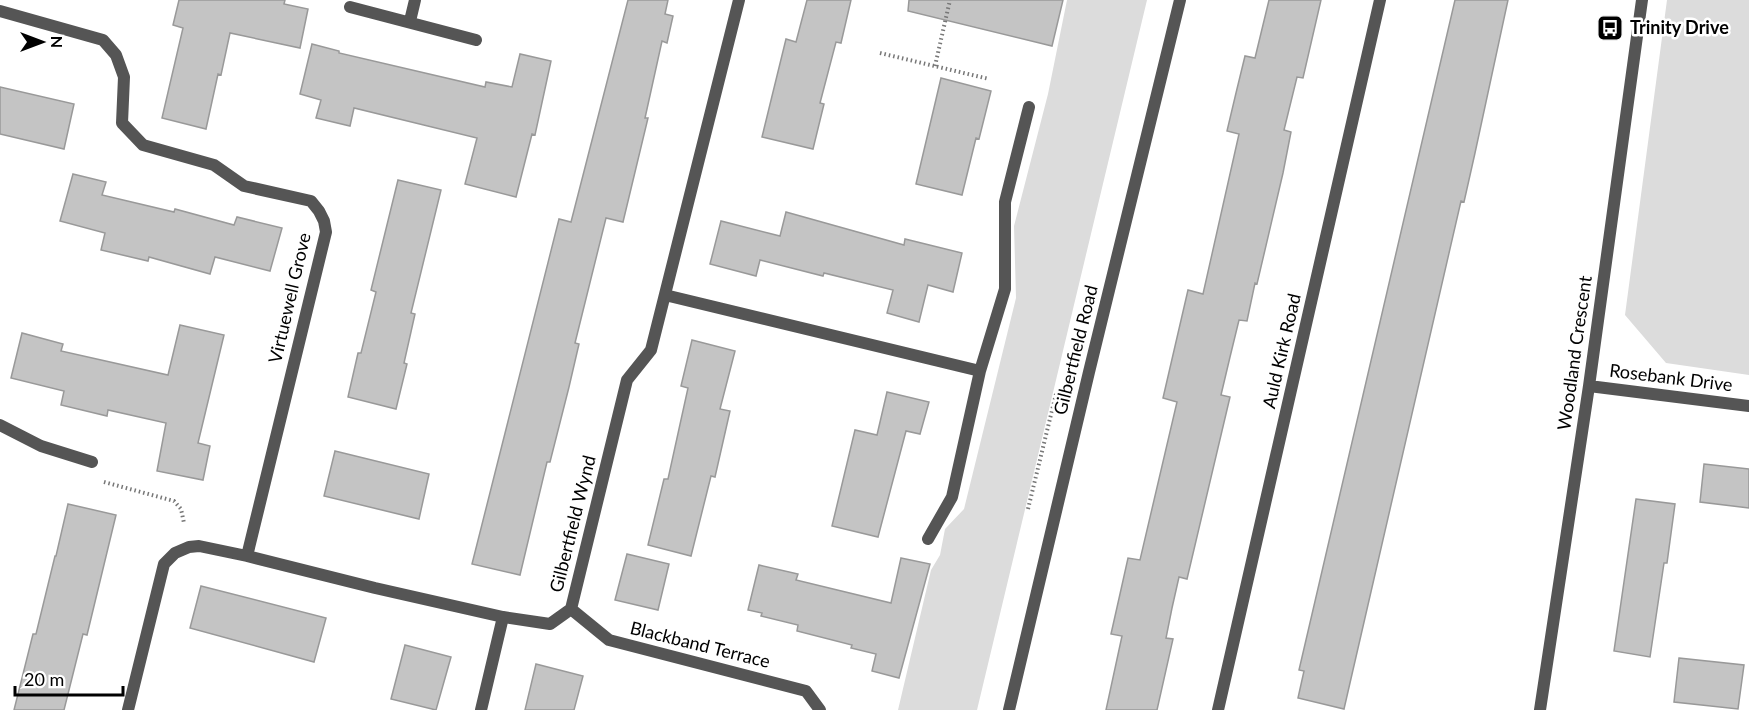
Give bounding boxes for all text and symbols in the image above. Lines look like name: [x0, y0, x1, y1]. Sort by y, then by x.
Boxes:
north arrow: [12, 12, 72, 72]
bus stop icon: Trinity Drive: [1595, 13, 1625, 43]
place label: Trinity Drive: [1630, 16, 1729, 38]
text: N: [48, 36, 67, 48]
street label: Virtuewell Grove: [263, 230, 315, 365]
street label: Woodland Crescent: [1552, 274, 1596, 432]
street label: Gilbertfield Road: [1048, 283, 1102, 417]
street label: Auld Kirk Road: [1257, 291, 1305, 410]
street label: Rosebank Drive: [1608, 359, 1734, 395]
street label: Gilbertfield Wynd: [544, 453, 600, 595]
street label: Blackband Terrace: [628, 616, 772, 672]
scale bar: [15, 659, 123, 697]
text: 20 m: [24, 668, 64, 690]

